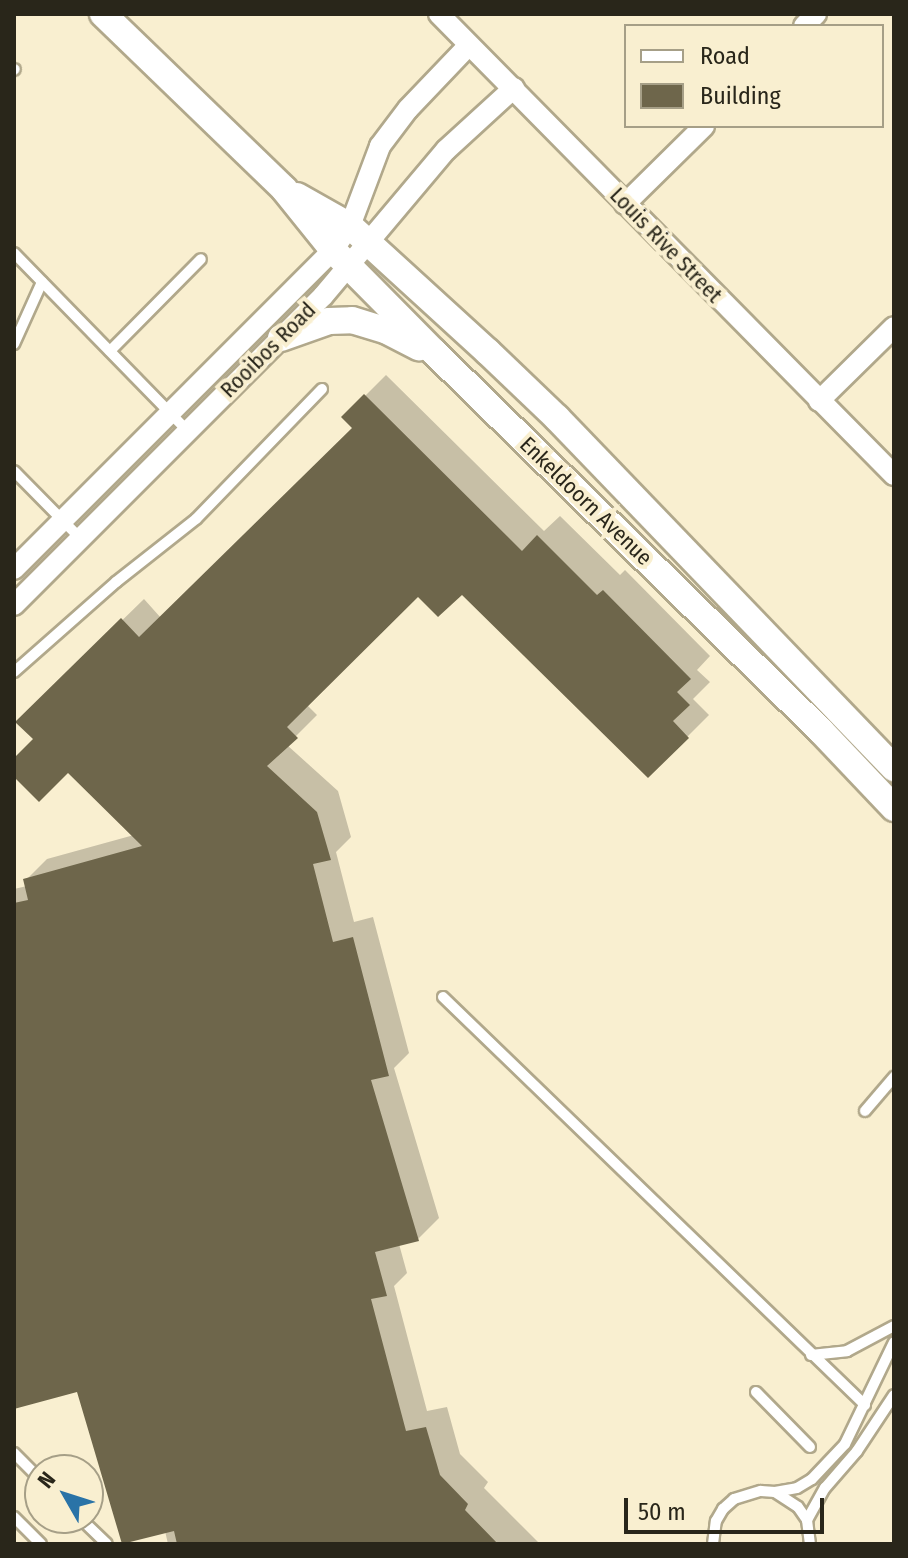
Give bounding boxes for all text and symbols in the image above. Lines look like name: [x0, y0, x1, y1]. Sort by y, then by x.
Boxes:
legend: [624, 24, 884, 128]
text: Road: [700, 42, 750, 70]
text: Building: [700, 82, 781, 110]
street label: Louis Rive Street: [604, 182, 728, 308]
street label: Rooibos Road: [215, 297, 321, 403]
street label: Enkeldoorn Avenue: [514, 431, 658, 571]
north arrow: [24, 1454, 104, 1534]
text: N: [32, 1466, 61, 1493]
scale bar: [628, 1482, 828, 1532]
text: 50 m: [638, 1498, 686, 1526]

